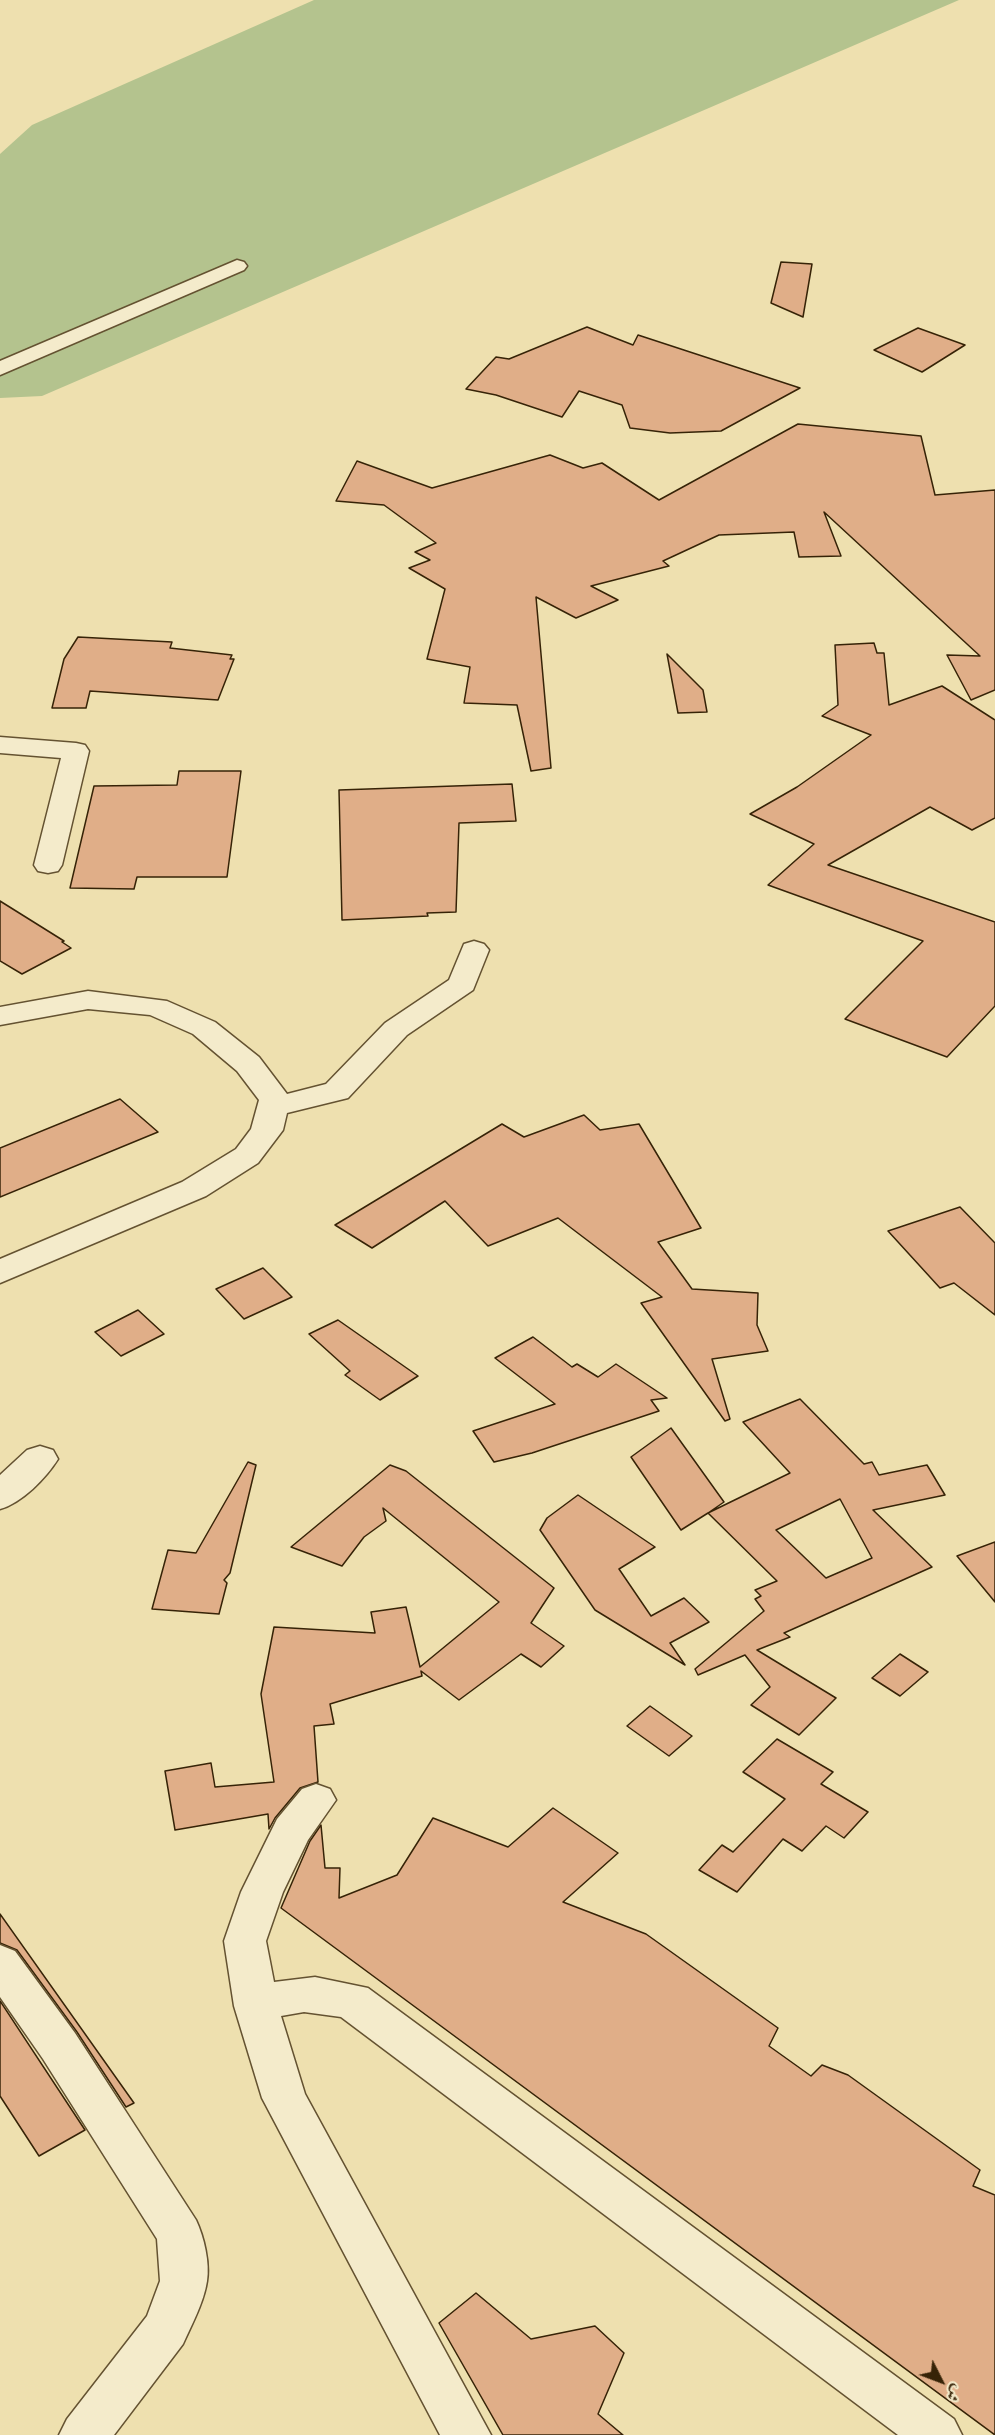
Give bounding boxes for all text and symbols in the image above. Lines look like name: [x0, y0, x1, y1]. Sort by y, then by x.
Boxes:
north arrow: [911, 2351, 971, 2411]
text: ش: [942, 2381, 967, 2406]

